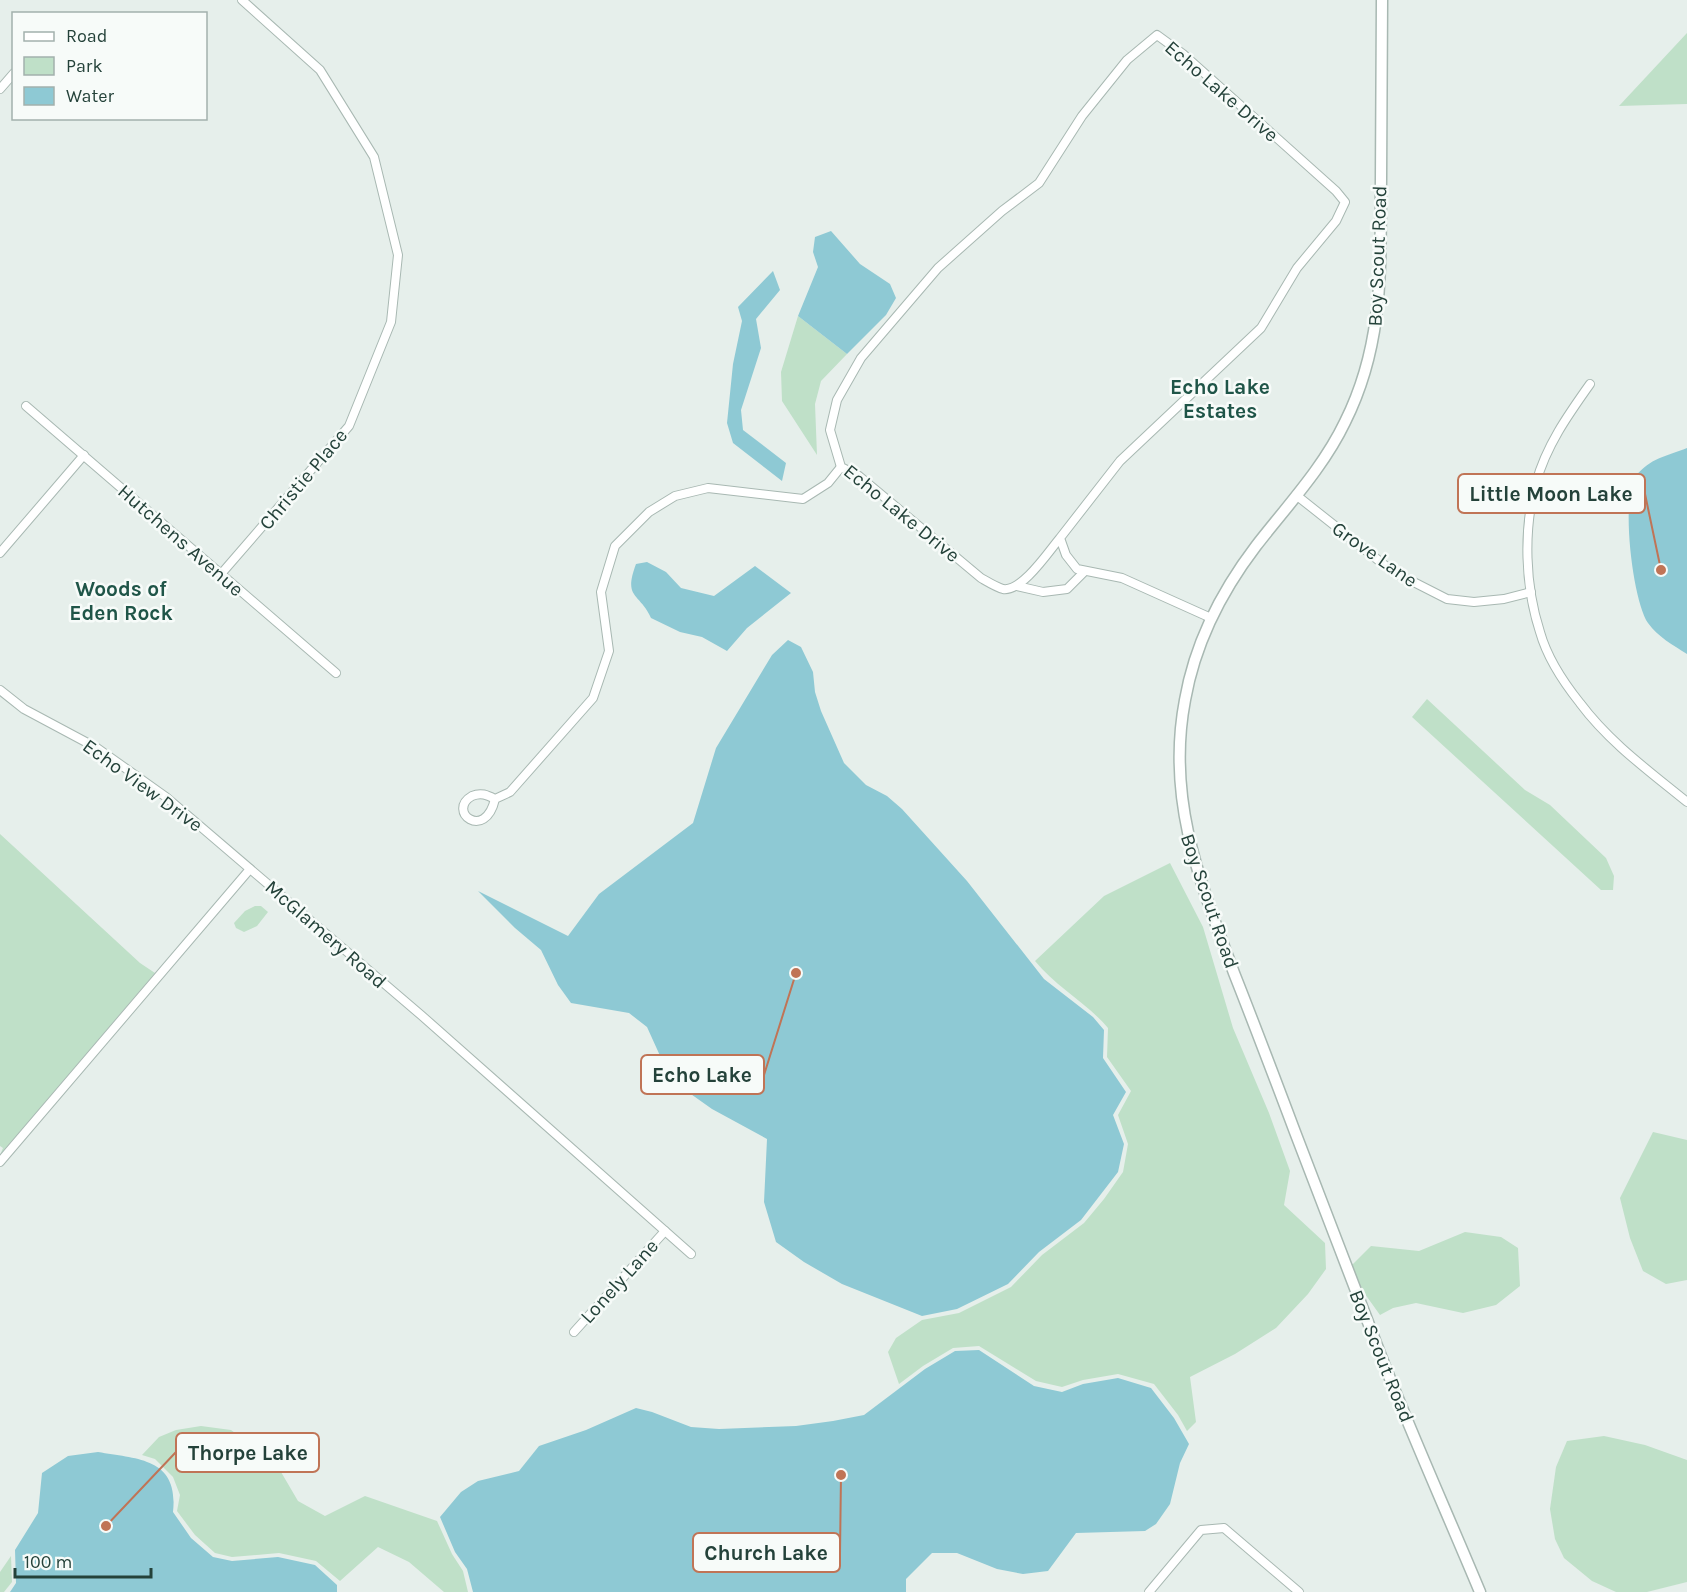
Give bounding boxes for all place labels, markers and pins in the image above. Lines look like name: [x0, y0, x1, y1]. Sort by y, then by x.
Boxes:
callout: Little Moon Lake: [1458, 474, 1645, 513]
callout: Echo Lake: [641, 1055, 764, 1094]
callout: Thorpe Lake: [176, 1433, 319, 1472]
callout: Church Lake: [693, 1533, 840, 1572]

